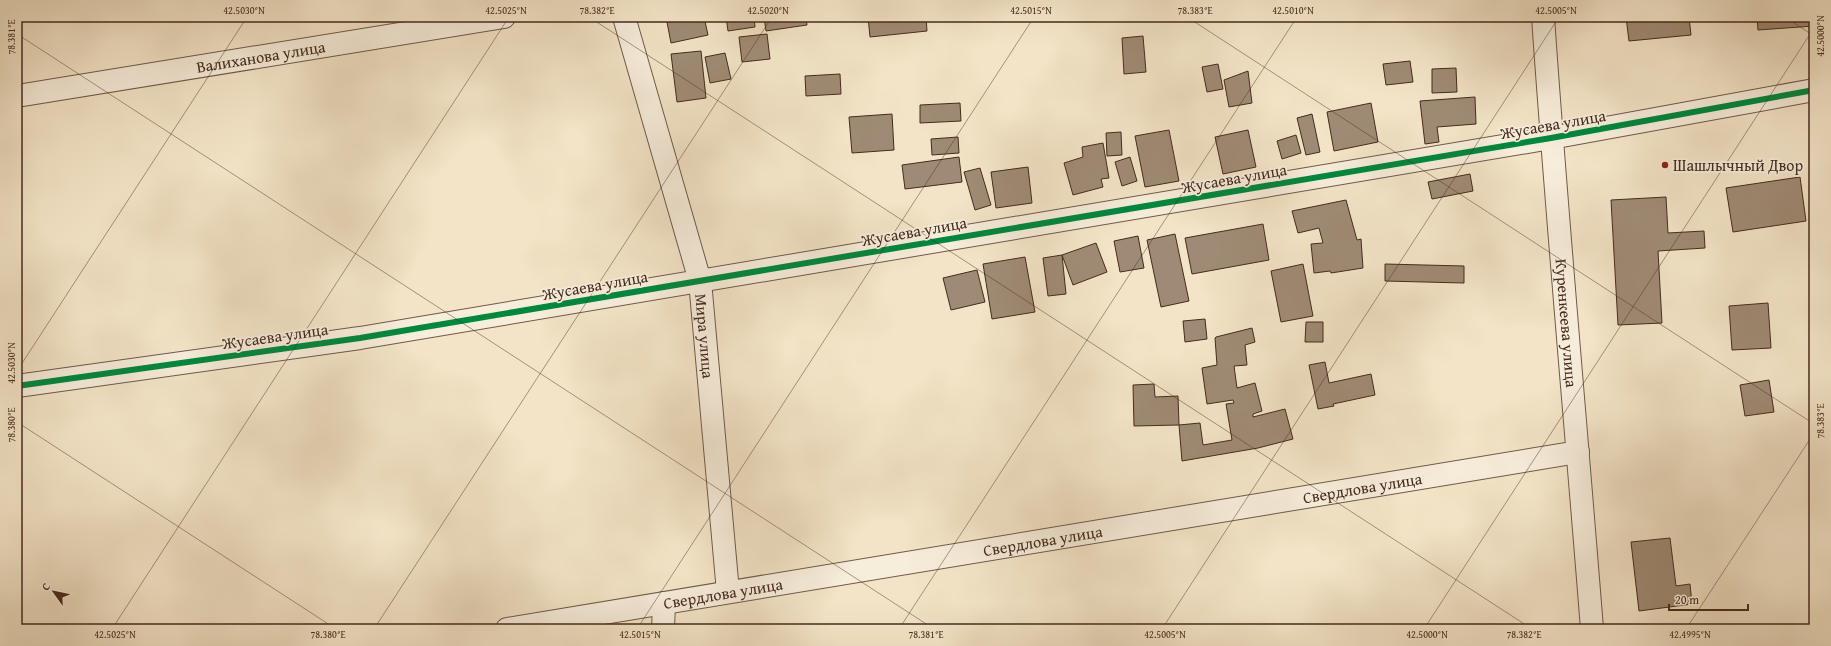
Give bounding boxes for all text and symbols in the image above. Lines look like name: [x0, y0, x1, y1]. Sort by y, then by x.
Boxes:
text: 42.5030°N: [223, 3, 265, 18]
text: 42.5025°N: [485, 3, 527, 18]
text: 78.382°E: [579, 3, 615, 18]
text: 42.5020°N: [747, 3, 789, 18]
text: 42.5015°N: [1010, 3, 1052, 18]
text: 78.383°E: [1177, 3, 1213, 18]
text: 42.5010°N: [1272, 3, 1314, 18]
text: 42.5005°N: [1535, 3, 1577, 18]
text: 42.5000°N: [1813, 15, 1828, 57]
text: 78.381°E: [4, 19, 19, 55]
street label: Валиханова улица: [195, 34, 327, 79]
street label: Жусаева улица: [1497, 103, 1608, 145]
place label: Шашлычный Двор: [1673, 153, 1803, 177]
street label: Жусаева улица: [1178, 157, 1289, 199]
marker: Шашлычный Двор: [1660, 160, 1670, 170]
street label: Жусаева улица: [858, 210, 969, 252]
street label: Куренкеева улица: [1549, 258, 1584, 389]
street label: Жусаева улица: [539, 264, 650, 306]
street label: Мира улица: [689, 293, 721, 380]
street label: Жусаева улица: [220, 317, 330, 355]
text: 42.5030°N: [4, 342, 19, 384]
text: 78.383°E: [1813, 403, 1828, 439]
text: 78.380°E: [4, 407, 19, 443]
street label: Свердлова улица: [1301, 466, 1424, 509]
street label: Свердлова улица: [981, 519, 1105, 562]
north arrow: [34, 572, 74, 612]
street label: Свердлова улица: [662, 572, 785, 615]
text: С: [37, 580, 54, 594]
scale bar: [1669, 586, 1748, 612]
text: 20 m: [1675, 591, 1699, 608]
text: 42.5025°N: [94, 627, 136, 642]
text: 78.380°E: [310, 627, 346, 642]
text: 42.5015°N: [619, 627, 661, 642]
text: 78.381°E: [908, 627, 944, 642]
text: 42.5005°N: [1144, 627, 1186, 642]
text: 42.5000°N: [1406, 627, 1448, 642]
text: 78.382°E: [1506, 627, 1542, 642]
text: 42.4995°N: [1669, 627, 1711, 642]

